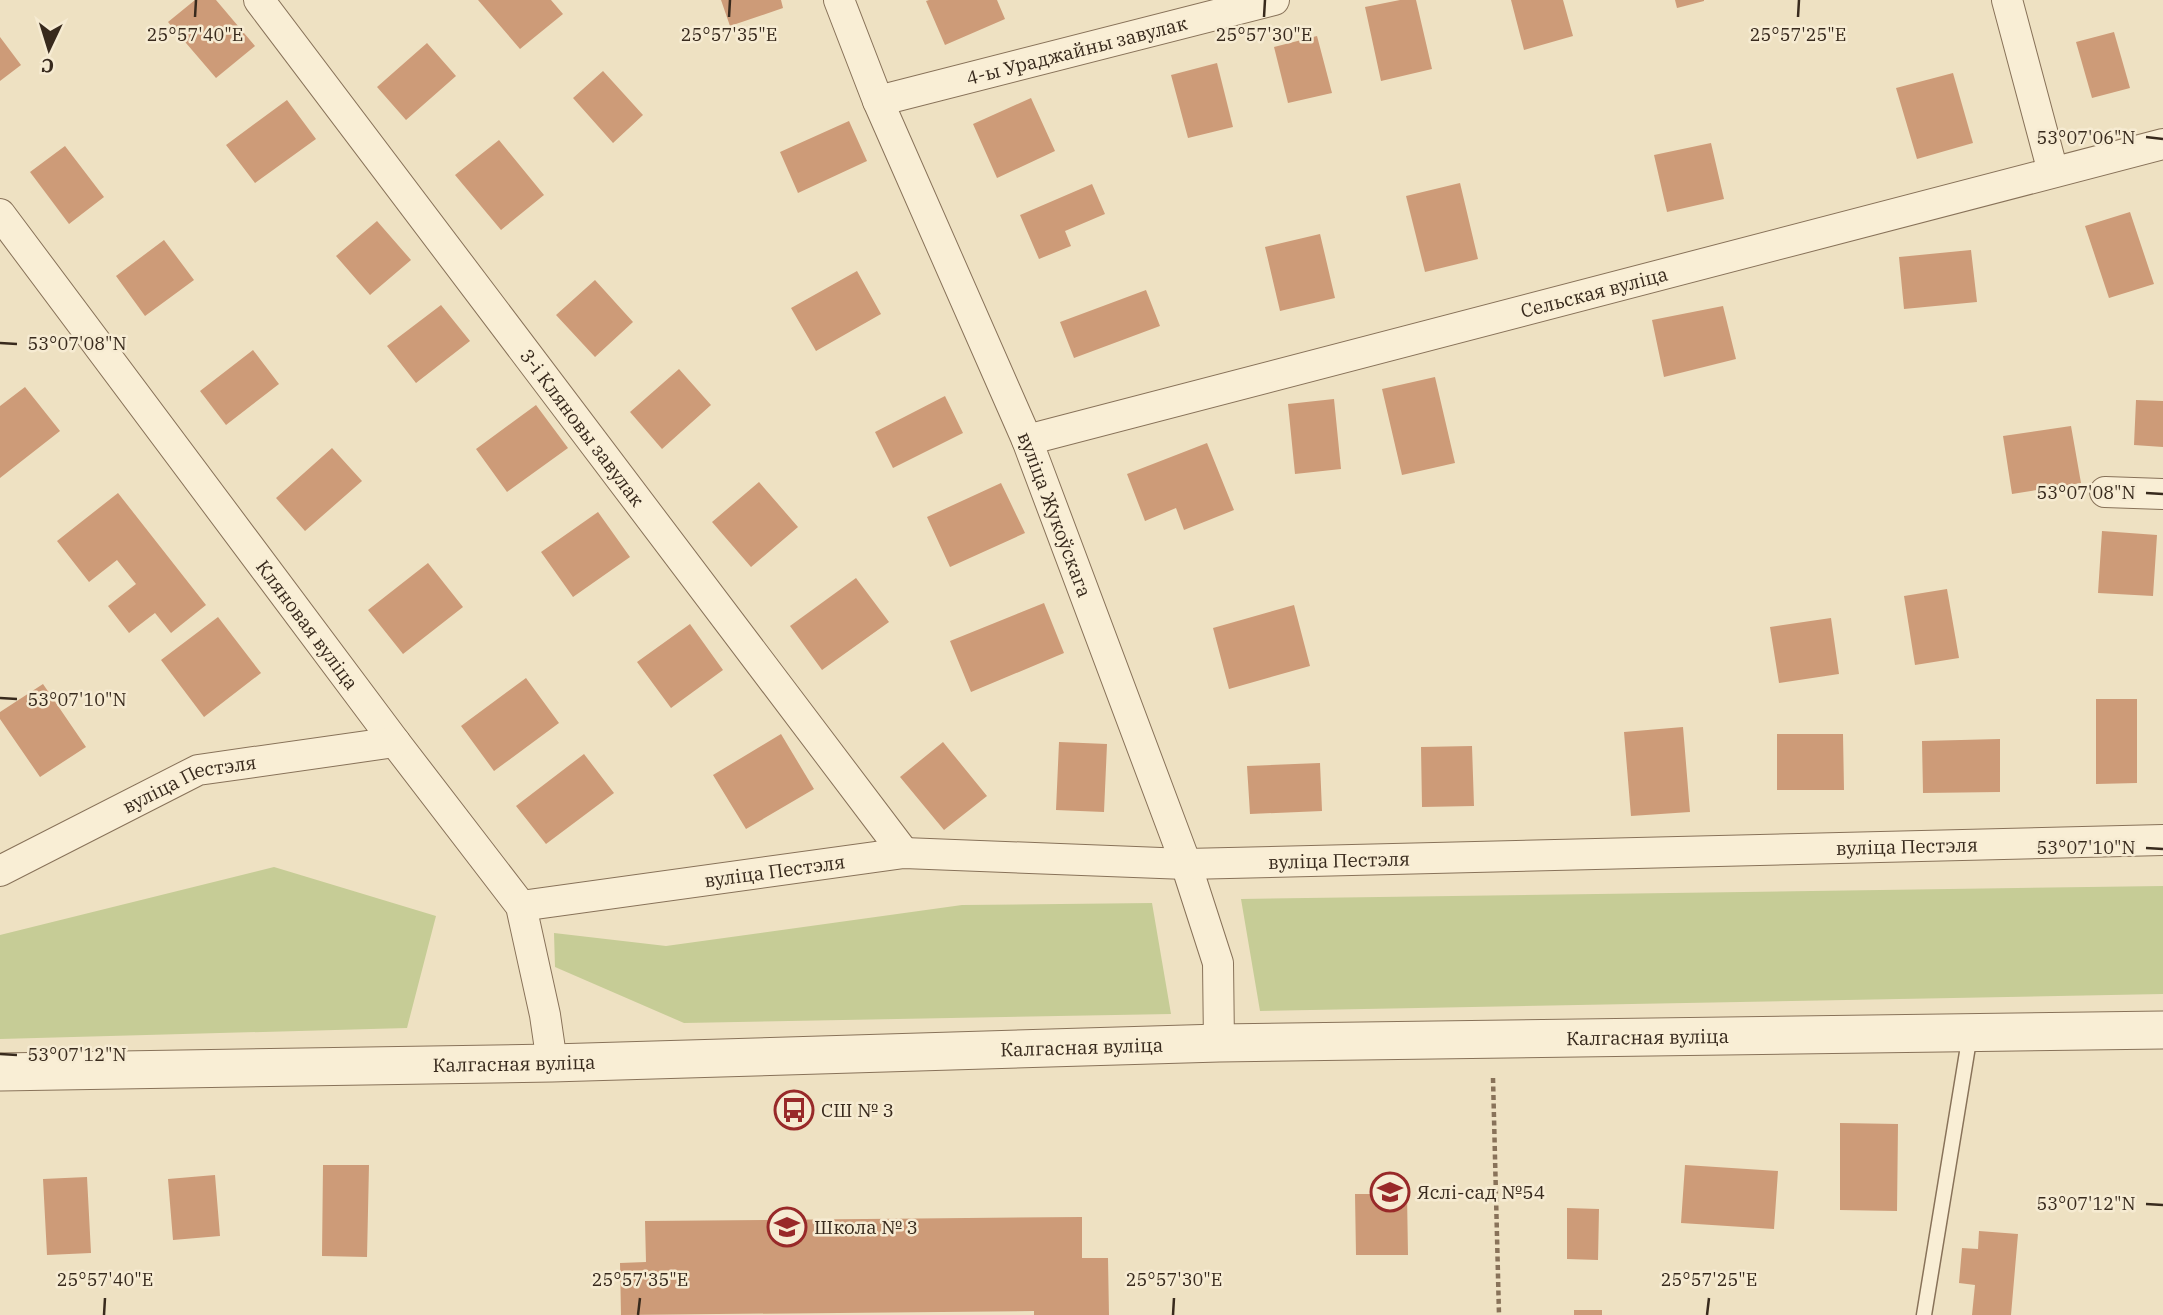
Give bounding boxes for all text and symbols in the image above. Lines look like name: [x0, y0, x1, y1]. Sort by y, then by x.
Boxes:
street label: 4-ы Ураджайны завулак: [964, 11, 1190, 90]
north arrow: [14, 14, 84, 84]
text: 25°57'40"E: [147, 23, 243, 46]
text: 25°57'35"E: [681, 23, 777, 46]
text: 25°57'30"E: [1216, 23, 1312, 46]
text: 25°57'25"E: [1750, 23, 1846, 46]
text: С: [41, 54, 55, 78]
text: 53°07'06"N: [2037, 126, 2136, 149]
street label: Сельская вуліца: [1518, 262, 1670, 323]
text: 53°07'08"N: [28, 332, 127, 355]
street label: 3-і Кляновы завулак: [515, 344, 650, 511]
street label: вуліца Жукоўскага: [1013, 428, 1097, 601]
text: 53°07'08"N: [2037, 481, 2136, 504]
street label: Кляновая вуліца: [251, 555, 364, 694]
text: 53°07'10"N: [28, 688, 127, 711]
street label: вуліца Пестэля: [118, 750, 258, 819]
street label: вуліца Пестэля: [1836, 833, 1978, 860]
text: 53°07'10"N: [2037, 836, 2136, 859]
street label: вуліца Пестэля: [1268, 846, 1410, 874]
street label: вуліца Пестэля: [703, 849, 847, 893]
street label: Калгасная вуліца: [1566, 1024, 1729, 1050]
street label: Калгасная вуліца: [1000, 1033, 1163, 1062]
text: 53°07'12"N: [28, 1043, 127, 1066]
street label: Калгасная вуліца: [432, 1050, 596, 1077]
bus stop icon: СШ № 3: [773, 1089, 815, 1131]
place label: СШ № 3: [821, 1098, 894, 1122]
school or university icon: Яслі-сад №54: [1369, 1171, 1411, 1213]
place label: Яслі-сад №54: [1417, 1180, 1545, 1204]
text: 53°07'12"N: [2037, 1192, 2136, 1215]
school or university icon: Школа № 3: [766, 1206, 808, 1248]
place label: Школа № 3: [814, 1215, 918, 1239]
text: 25°57'40"E: [57, 1268, 153, 1291]
text: 25°57'35"E: [592, 1268, 688, 1291]
text: 25°57'30"E: [1126, 1268, 1222, 1291]
text: 25°57'25"E: [1661, 1268, 1757, 1291]

